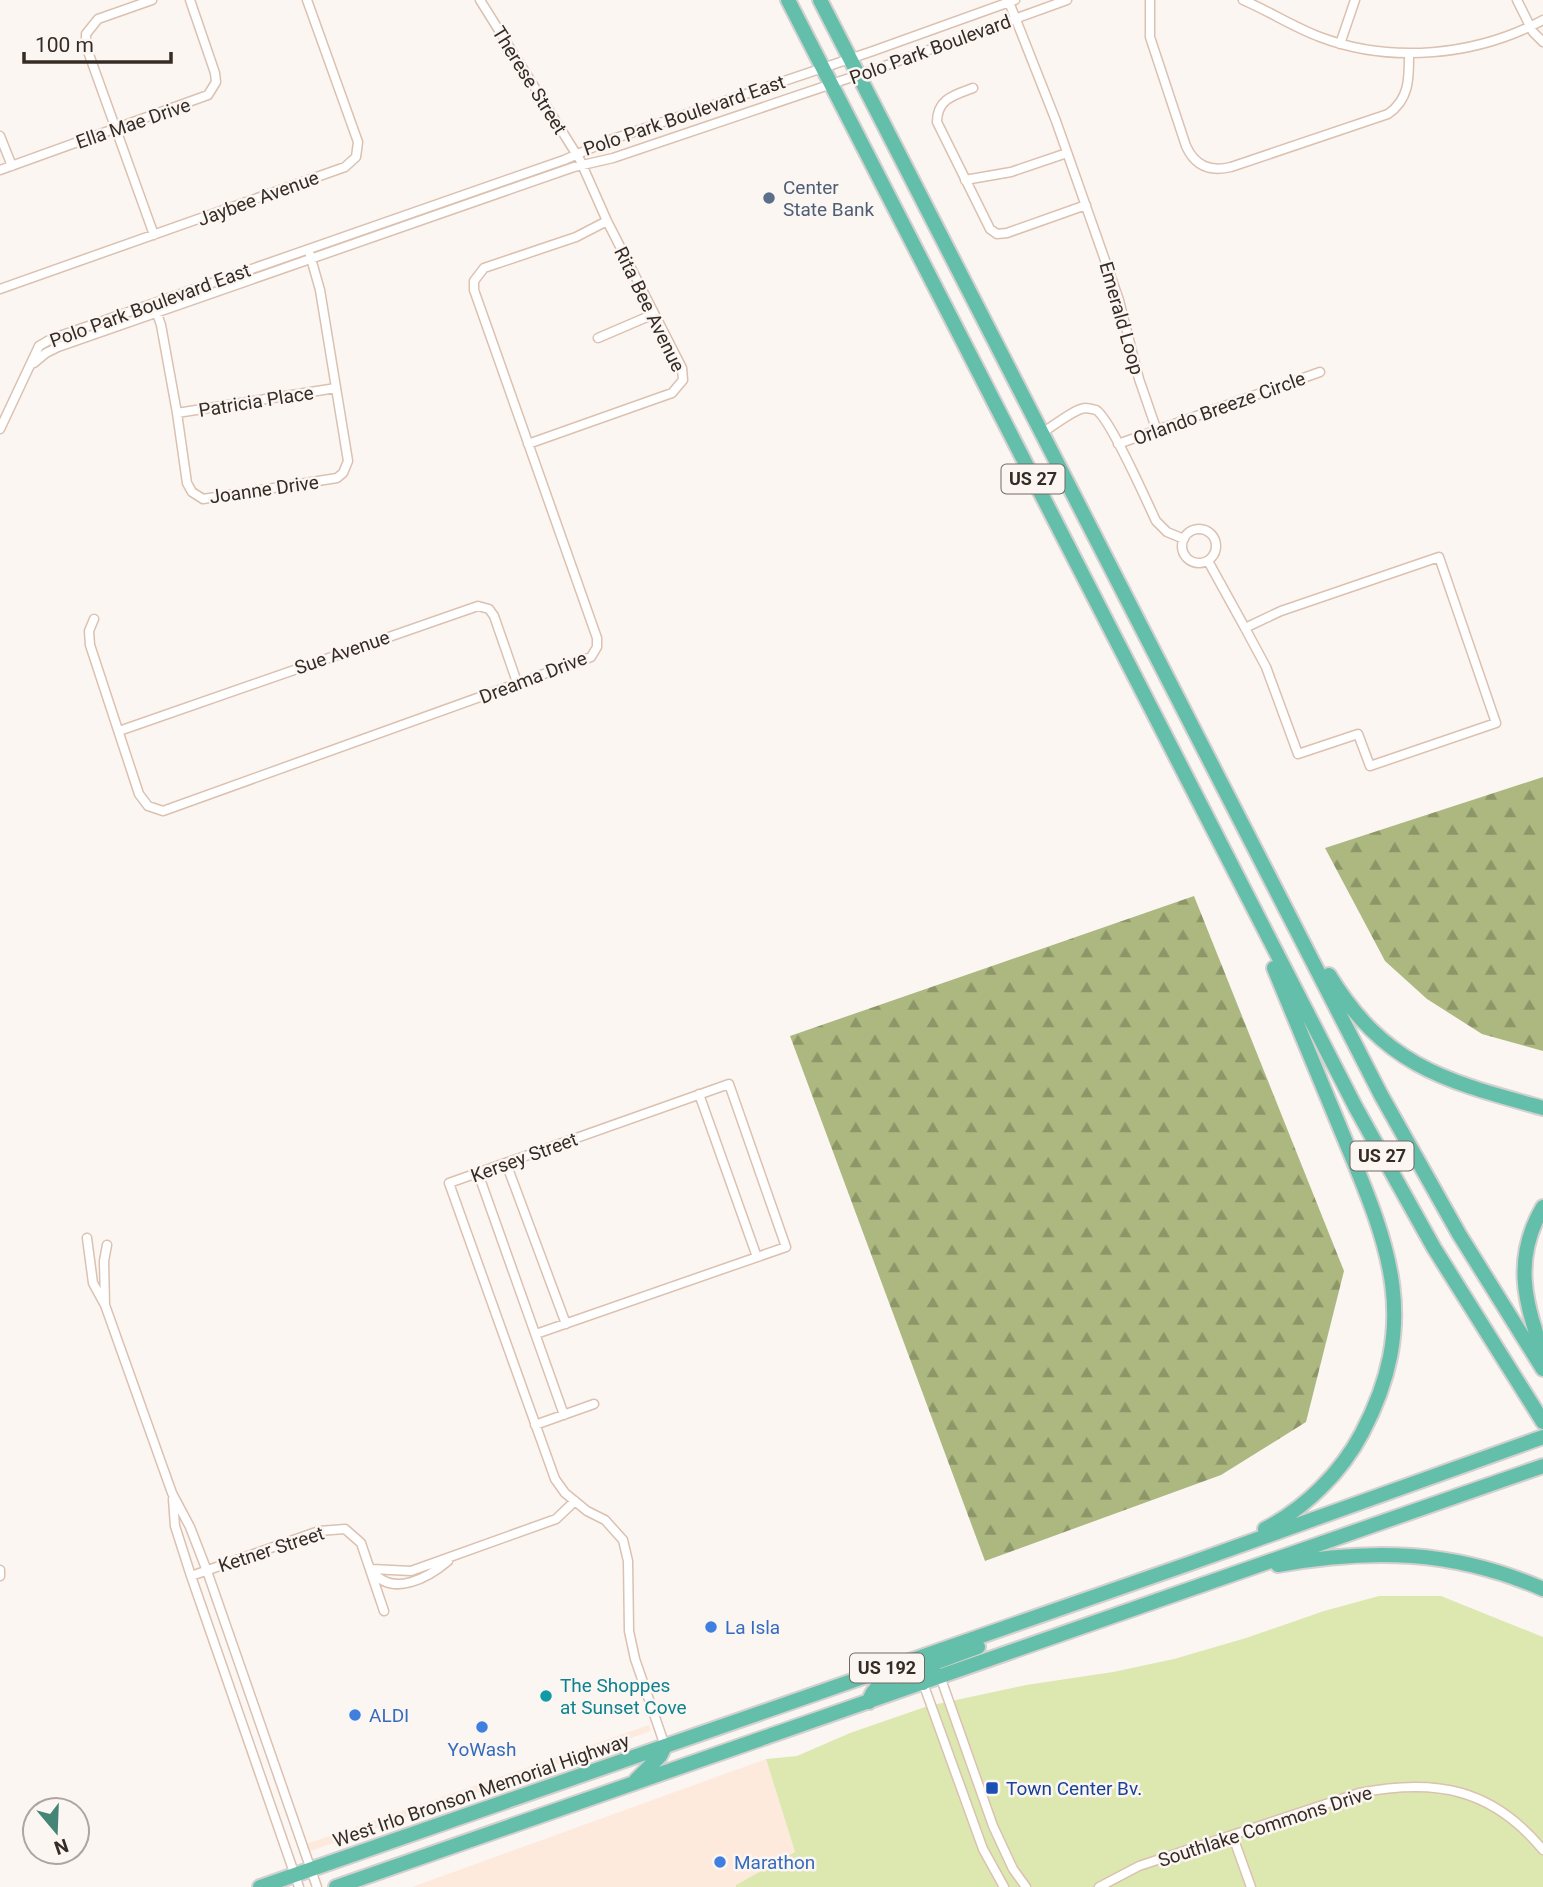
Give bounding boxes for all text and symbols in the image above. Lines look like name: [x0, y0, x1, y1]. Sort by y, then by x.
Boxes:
street label: Polo Park Boulevard: [846, 10, 1014, 89]
scale bar: [24, 21, 172, 65]
street label: Therese Street: [487, 22, 572, 138]
text: 100 m: [35, 33, 94, 57]
street label: Polo Park Boulevard East: [580, 70, 788, 161]
street label: Ella Mae Drive: [73, 93, 193, 154]
street label: Jaybee Avenue: [194, 166, 322, 231]
place label: Center State Bank: [783, 176, 875, 221]
marker: Center State Bank: [761, 190, 777, 206]
street label: Rita Bee Avenue: [609, 243, 690, 376]
street label: Polo Park Boulevard East: [47, 258, 254, 353]
street label: Emerald Loop: [1094, 259, 1149, 377]
street label: Orlando Breeze Circle: [1130, 367, 1308, 450]
street label: Patricia Place: [197, 381, 315, 422]
road number: US 27: [1002, 464, 1064, 494]
street label: Joanne Drive: [208, 470, 320, 509]
street label: Sue Avenue: [292, 626, 393, 679]
street label: Dreama Drive: [476, 646, 590, 709]
street label: Kersey Street: [468, 1128, 581, 1187]
road number: US 27: [1350, 1142, 1414, 1170]
street label: Ketner Street: [215, 1522, 327, 1577]
place label: La Isla: [725, 1616, 780, 1639]
marker: La Isla: [703, 1619, 719, 1635]
road number: US 192: [850, 1653, 924, 1682]
place label: The Shoppes at Sunset Cove: [560, 1674, 687, 1719]
marker: The Shoppes at Sunset Cove: [538, 1688, 554, 1704]
place label: ALDI: [369, 1704, 409, 1727]
marker: ALDI: [347, 1707, 363, 1723]
marker: YoWash: [474, 1719, 490, 1735]
street label: West Irlo Bronson Memorial Highway: [330, 1729, 632, 1852]
place label: YoWash: [448, 1738, 516, 1761]
place label: Town Center Bv.: [1006, 1777, 1142, 1800]
marker: Town Center Bv.: [984, 1780, 1000, 1796]
street label: Southlake Commons Drive: [1155, 1781, 1375, 1872]
north arrow: [21, 1796, 91, 1866]
text: N: [51, 1834, 71, 1860]
place label: Marathon: [734, 1851, 815, 1874]
marker: Marathon: [712, 1854, 728, 1870]

